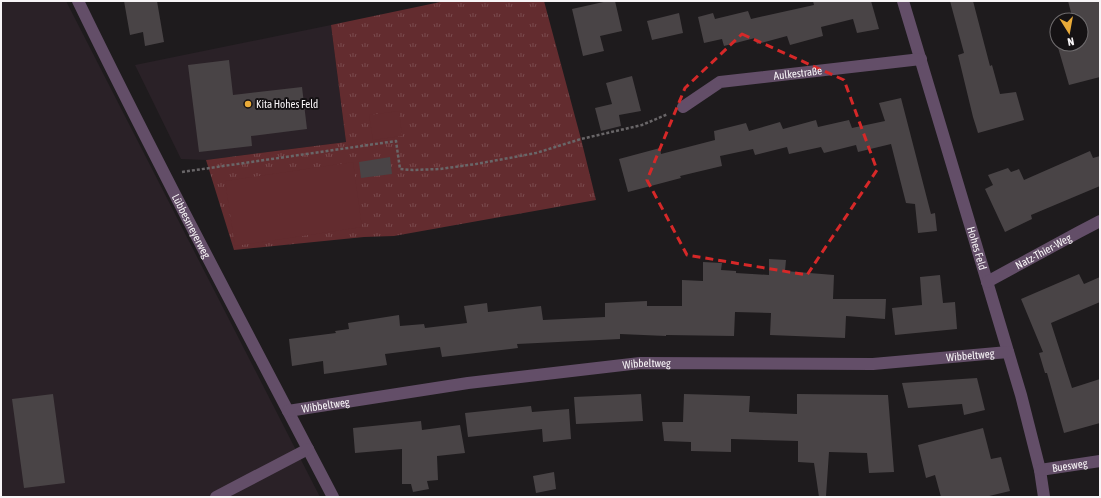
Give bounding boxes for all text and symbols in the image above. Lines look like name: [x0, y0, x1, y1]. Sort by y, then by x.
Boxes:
north arrow: [1049, 12, 1089, 52]
text: N: [1067, 35, 1075, 48]
street label: Aulkestraße: [773, 64, 823, 82]
place label: Kita Hohes Feld: [256, 98, 318, 110]
marker: Kita Hohes Feld: [243, 99, 253, 109]
street label: Lübbesmeyerweg: [170, 192, 213, 260]
street label: Hohes Feld: [965, 225, 989, 271]
street label: Natz-Thier-Weg: [1013, 231, 1073, 271]
street label: Wibbeltweg: [946, 347, 995, 363]
street label: Wibbeltweg: [622, 357, 671, 371]
street label: Wibbeltweg: [301, 395, 351, 415]
street label: Buesweg: [1051, 457, 1088, 474]

